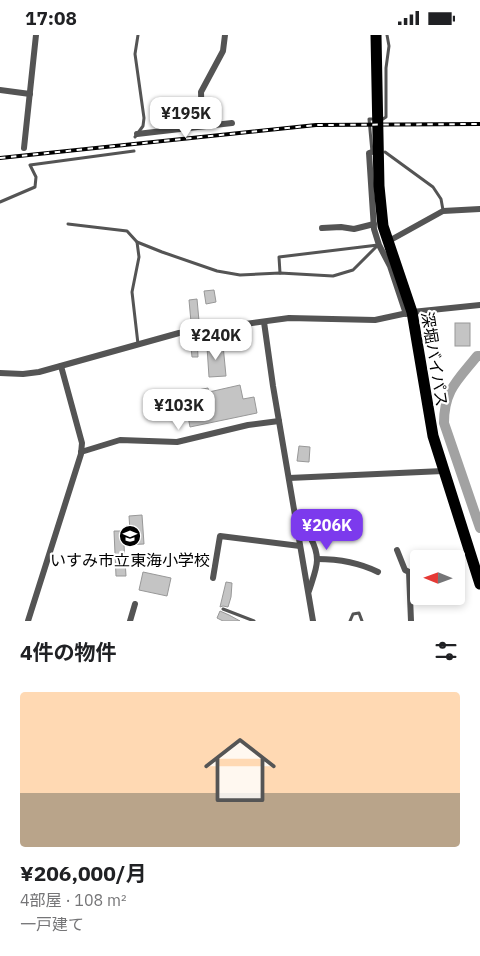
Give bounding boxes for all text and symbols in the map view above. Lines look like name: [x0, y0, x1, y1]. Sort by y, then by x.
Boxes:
text: 17:08: [25, 6, 77, 30]
pin: ¥195K: [151, 97, 221, 139]
text: ¥195K: [161, 103, 211, 123]
street label: 深堀バイパス: [418, 310, 452, 408]
pin: ¥240K: [181, 319, 251, 361]
text: ¥240K: [191, 325, 241, 345]
pin: ¥103K: [144, 389, 214, 431]
text: ¥103K: [154, 395, 204, 415]
pin: ¥206K: [292, 509, 362, 551]
text: ¥206K: [302, 515, 352, 535]
school or university icon: いすみ市立東海小学校: [118, 524, 142, 548]
place label: いすみ市立東海小学校: [50, 550, 210, 570]
north arrow: [410, 550, 465, 605]
map controls: [410, 550, 465, 605]
icon: filters: [432, 637, 460, 665]
text: 4件の物件: [20, 638, 117, 666]
icon: home: [195, 725, 285, 815]
text: ¥206,000/月: [20, 859, 146, 887]
text: 4部屋 · 108 m²: [20, 890, 126, 910]
text: 一戸建て: [20, 914, 84, 934]

